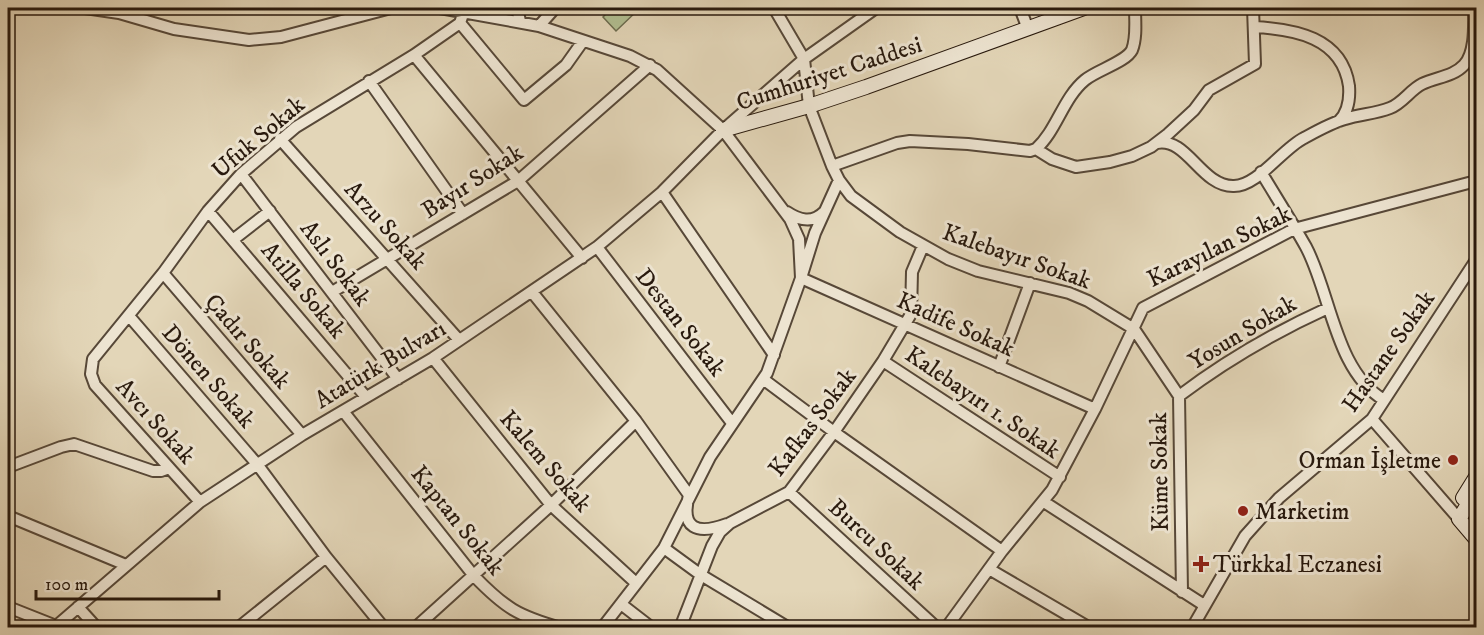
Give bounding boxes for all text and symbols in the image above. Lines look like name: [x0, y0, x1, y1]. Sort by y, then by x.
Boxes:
street label: Cumhuriyet Caddesi: [733, 30, 926, 118]
street label: Ufuk Sokak: [206, 90, 311, 185]
street label: Bayır Sokak: [416, 138, 529, 226]
street label: Arzu Sokak: [337, 175, 433, 276]
street label: Karayılan Sokak: [1142, 199, 1297, 295]
street label: Aslı Sokak: [293, 215, 377, 313]
street label: Kalebayır Sokak: [938, 217, 1095, 296]
street label: Atilla Sokak: [254, 236, 352, 345]
street label: Destan Sokak: [629, 262, 732, 383]
street label: Hastane Sokak: [1336, 285, 1442, 418]
street label: Kadife Sokak: [892, 286, 1019, 364]
street label: Çadır Sokak: [198, 288, 297, 396]
street label: Yosun Sokak: [1183, 289, 1302, 377]
street label: Atatürk Bulvarı: [309, 314, 452, 416]
street label: Dönen Sokak: [155, 319, 262, 435]
street label: Kalebayırı 1. Sokak: [899, 340, 1066, 466]
street label: Kafkas Sokak: [762, 362, 863, 483]
street label: Avcı Sokak: [109, 373, 202, 471]
street label: Kalem Sokak: [493, 404, 598, 519]
street label: Küme Sokak: [1144, 412, 1176, 532]
place label: Orman İşletme: [1299, 445, 1441, 476]
marker: Orman İşletme: [1446, 453, 1460, 467]
street label: Kaptan Sokak: [404, 460, 511, 582]
street label: Burcu Sokak: [822, 493, 931, 597]
place label: Marketim: [1255, 497, 1349, 527]
marker: Marketim: [1236, 504, 1250, 518]
place label: Türkkal Eczanesi: [1213, 550, 1382, 580]
marker: Türkkal Eczanesi: [1194, 557, 1208, 571]
scale bar: [36, 563, 219, 601]
text: 100 m: [45, 574, 88, 596]

